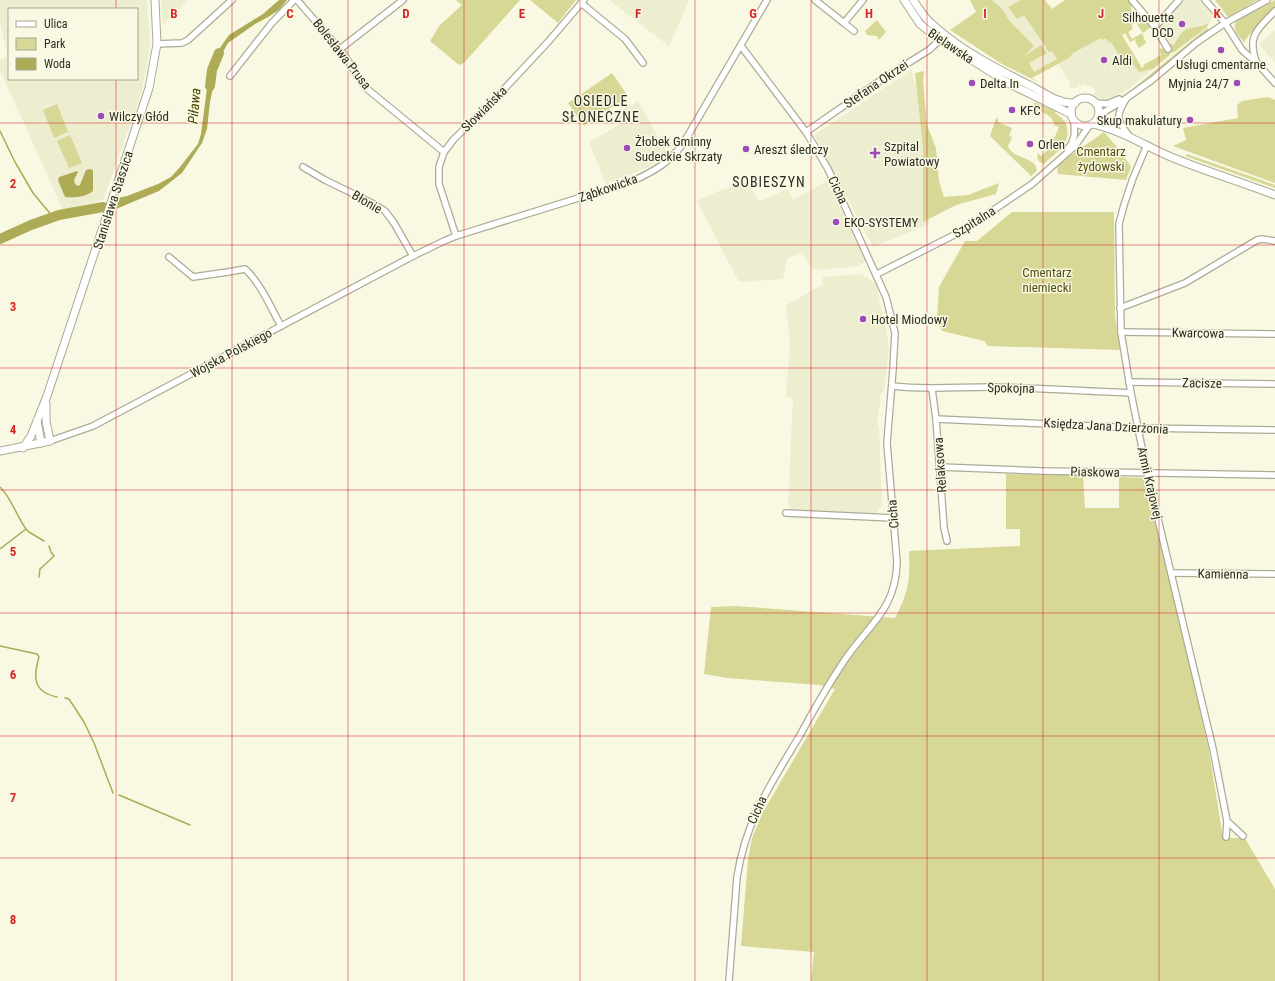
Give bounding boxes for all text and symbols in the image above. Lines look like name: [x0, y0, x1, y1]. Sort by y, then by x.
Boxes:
text: B: [170, 6, 178, 21]
text: C: [286, 6, 294, 21]
text: D: [402, 6, 410, 21]
text: E: [519, 6, 526, 21]
text: F: [635, 6, 641, 21]
text: G: [749, 6, 757, 21]
text: H: [865, 6, 873, 21]
text: I: [983, 6, 987, 21]
text: J: [1098, 6, 1104, 21]
text: K: [1213, 6, 1221, 21]
legend: [8, 8, 138, 80]
place label: Silhouette DCD: [1122, 10, 1174, 40]
street label: Bolesława Prusa: [310, 16, 374, 92]
text: Ulica: [44, 17, 68, 31]
marker: Silhouette DCD: [1177, 19, 1187, 29]
street label: Bielawska: [925, 25, 977, 67]
text: Park: [44, 37, 66, 51]
marker: Usługi cmentarne: [1216, 45, 1226, 55]
place label: Aldi: [1112, 53, 1132, 68]
marker: Aldi: [1099, 55, 1109, 65]
text: Woda: [44, 57, 71, 71]
street label: Stefana Okrzei: [841, 57, 911, 111]
place label: Usługi cmentarne: [1176, 57, 1266, 72]
place label: Delta In: [980, 76, 1019, 91]
place label: Myjnia 24/7: [1168, 76, 1229, 91]
marker: Delta In: [967, 78, 977, 88]
marker: Myjnia 24/7: [1232, 78, 1242, 88]
street label: Słowiańska: [458, 83, 510, 135]
water label: Piława: [184, 87, 204, 125]
district label: OSIEDLE SŁONECZNE: [562, 93, 640, 125]
place label: KFC: [1020, 103, 1041, 118]
marker: KFC: [1007, 105, 1017, 115]
place label: Wilczy Głód: [109, 109, 169, 124]
marker: Wilczy Głód: [96, 111, 106, 121]
place label: Skup makulatury: [1097, 113, 1183, 128]
marker: Skup makulatury: [1185, 115, 1195, 125]
place label: Żłobek Gminny Sudeckie Skrzaty: [635, 134, 723, 164]
place label: Orlen: [1038, 137, 1065, 152]
place label: Szpital Powiatowy: [884, 139, 940, 169]
marker: Orlen: [1025, 139, 1035, 149]
place label: Areszt śledczy: [754, 142, 829, 157]
marker: Żłobek Gminny Sudeckie Skrzaty: [622, 143, 632, 153]
marker: Areszt śledczy: [741, 144, 751, 154]
park label: Cmentarz żydowski: [1076, 144, 1126, 174]
marker: Szpital Powiatowy: [869, 147, 881, 159]
street label: Stanisława Staszica: [90, 149, 136, 251]
street label: Ząbkowicka: [577, 171, 639, 205]
district label: SOBIESZYN: [732, 174, 806, 190]
street label: Cicha: [825, 174, 851, 206]
text: 2: [10, 176, 17, 191]
street label: Błonie: [349, 187, 385, 217]
street label: Szpitalna: [950, 203, 998, 241]
place label: EKO-SYSTEMY: [844, 215, 918, 230]
marker: EKO-SYSTEMY: [831, 217, 841, 227]
park label: Cmentarz niemiecki: [1022, 265, 1072, 295]
text: 3: [10, 299, 16, 314]
place label: Hotel Miodowy: [871, 312, 948, 327]
marker: Hotel Miodowy: [858, 314, 868, 324]
street label: Wojska Polskiego: [187, 325, 275, 381]
street label: Kwarcowa: [1172, 325, 1224, 341]
street label: Zacisze: [1182, 375, 1222, 391]
street label: Spokojna: [987, 380, 1035, 396]
street label: Księdza Jana Dzierżonia: [1043, 415, 1169, 437]
text: 4: [10, 422, 17, 437]
street label: Relaksowa: [931, 437, 949, 493]
street label: Armii Krajowej: [1134, 445, 1166, 521]
street label: Piaskowa: [1070, 464, 1120, 480]
street label: Cicha: [884, 499, 902, 529]
text: 5: [10, 544, 17, 559]
street label: Kamienna: [1197, 566, 1249, 582]
text: 6: [10, 667, 17, 682]
text: 7: [10, 790, 17, 805]
street label: Cicha: [744, 794, 770, 826]
text: 8: [10, 912, 16, 927]

